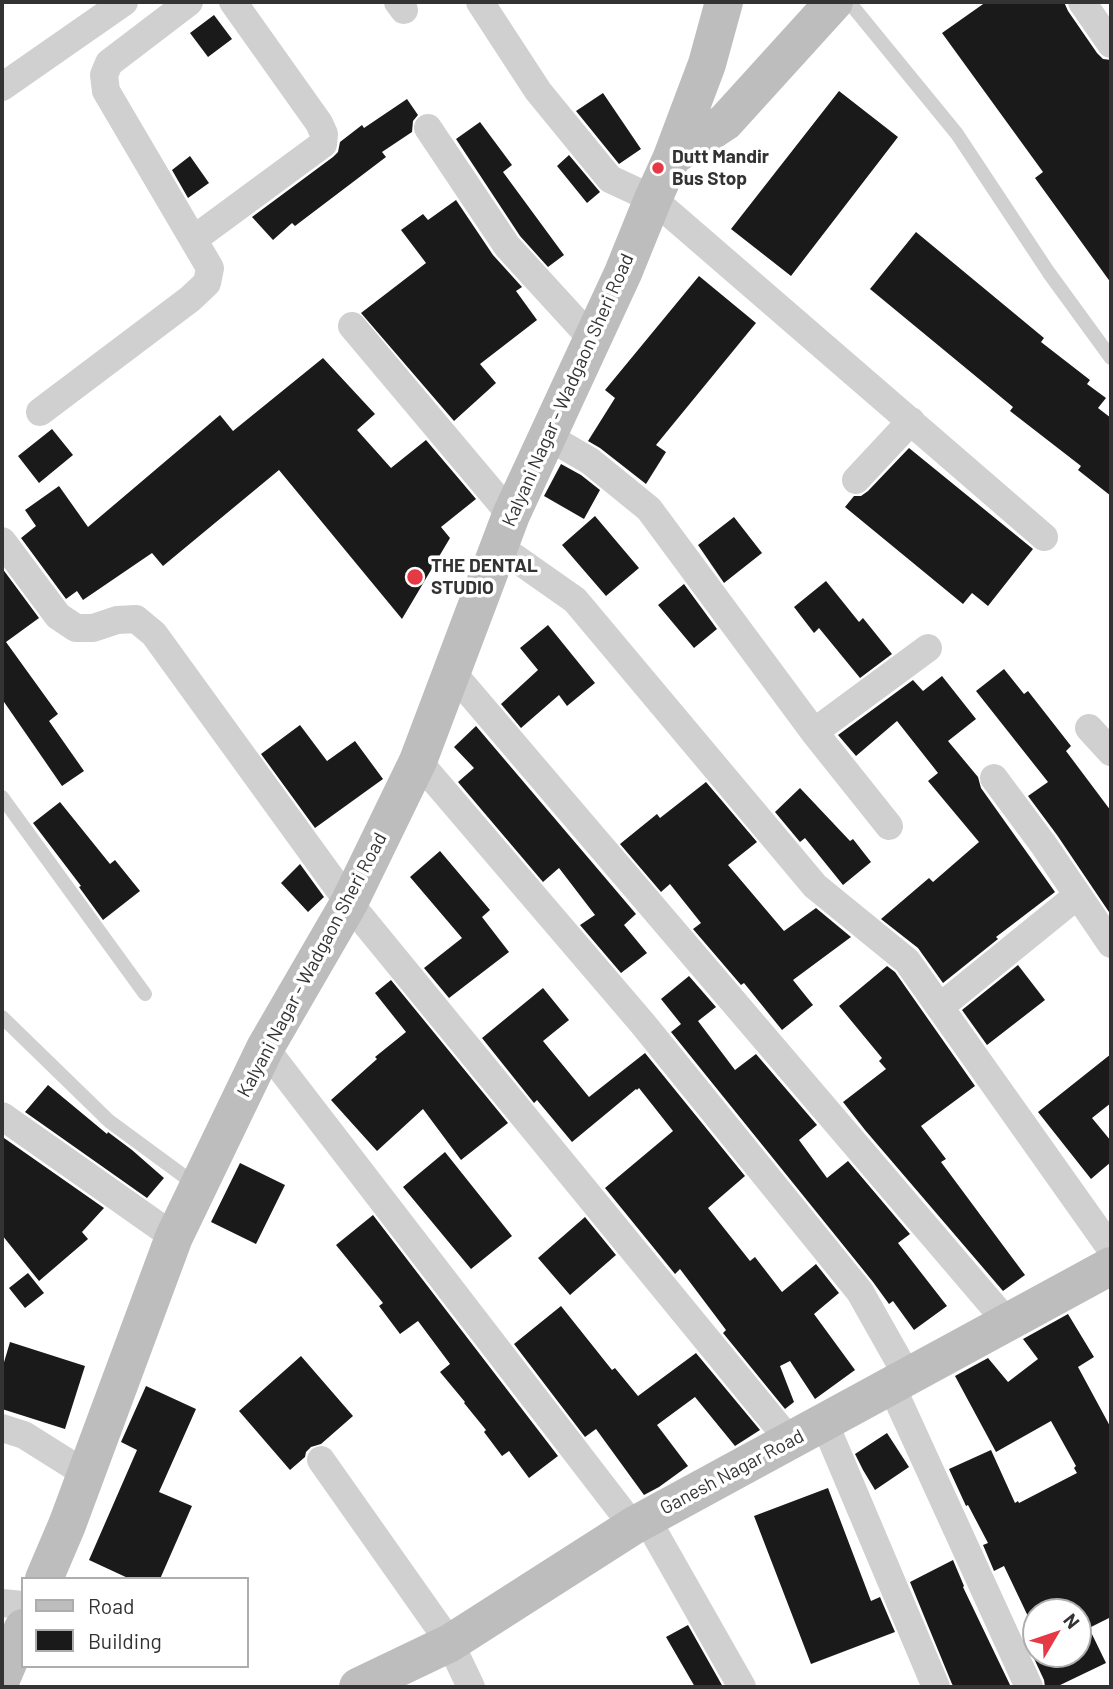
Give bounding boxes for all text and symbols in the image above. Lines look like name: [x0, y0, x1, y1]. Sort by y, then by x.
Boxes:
place label: Dutt Mandir Bus Stop: [672, 146, 769, 190]
marker: Dutt Mandir Bus Stop: [650, 160, 666, 176]
street label: Kalyani Nagar - Wadgaon Sheri Road: [497, 250, 639, 530]
place label: THE DENTAL STUDIO: [431, 555, 538, 599]
marker: THE DENTAL STUDIO: [405, 567, 425, 587]
street label: Kalyani Nagar - Wadgaon Sheri Road: [232, 829, 392, 1101]
street label: Ganesh Nagar Road: [656, 1424, 808, 1520]
legend: [21, 1577, 248, 1668]
text: Road: [88, 1593, 134, 1618]
north arrow: [1022, 1598, 1092, 1668]
text: N: [1059, 1609, 1085, 1633]
text: Building: [88, 1628, 162, 1653]

